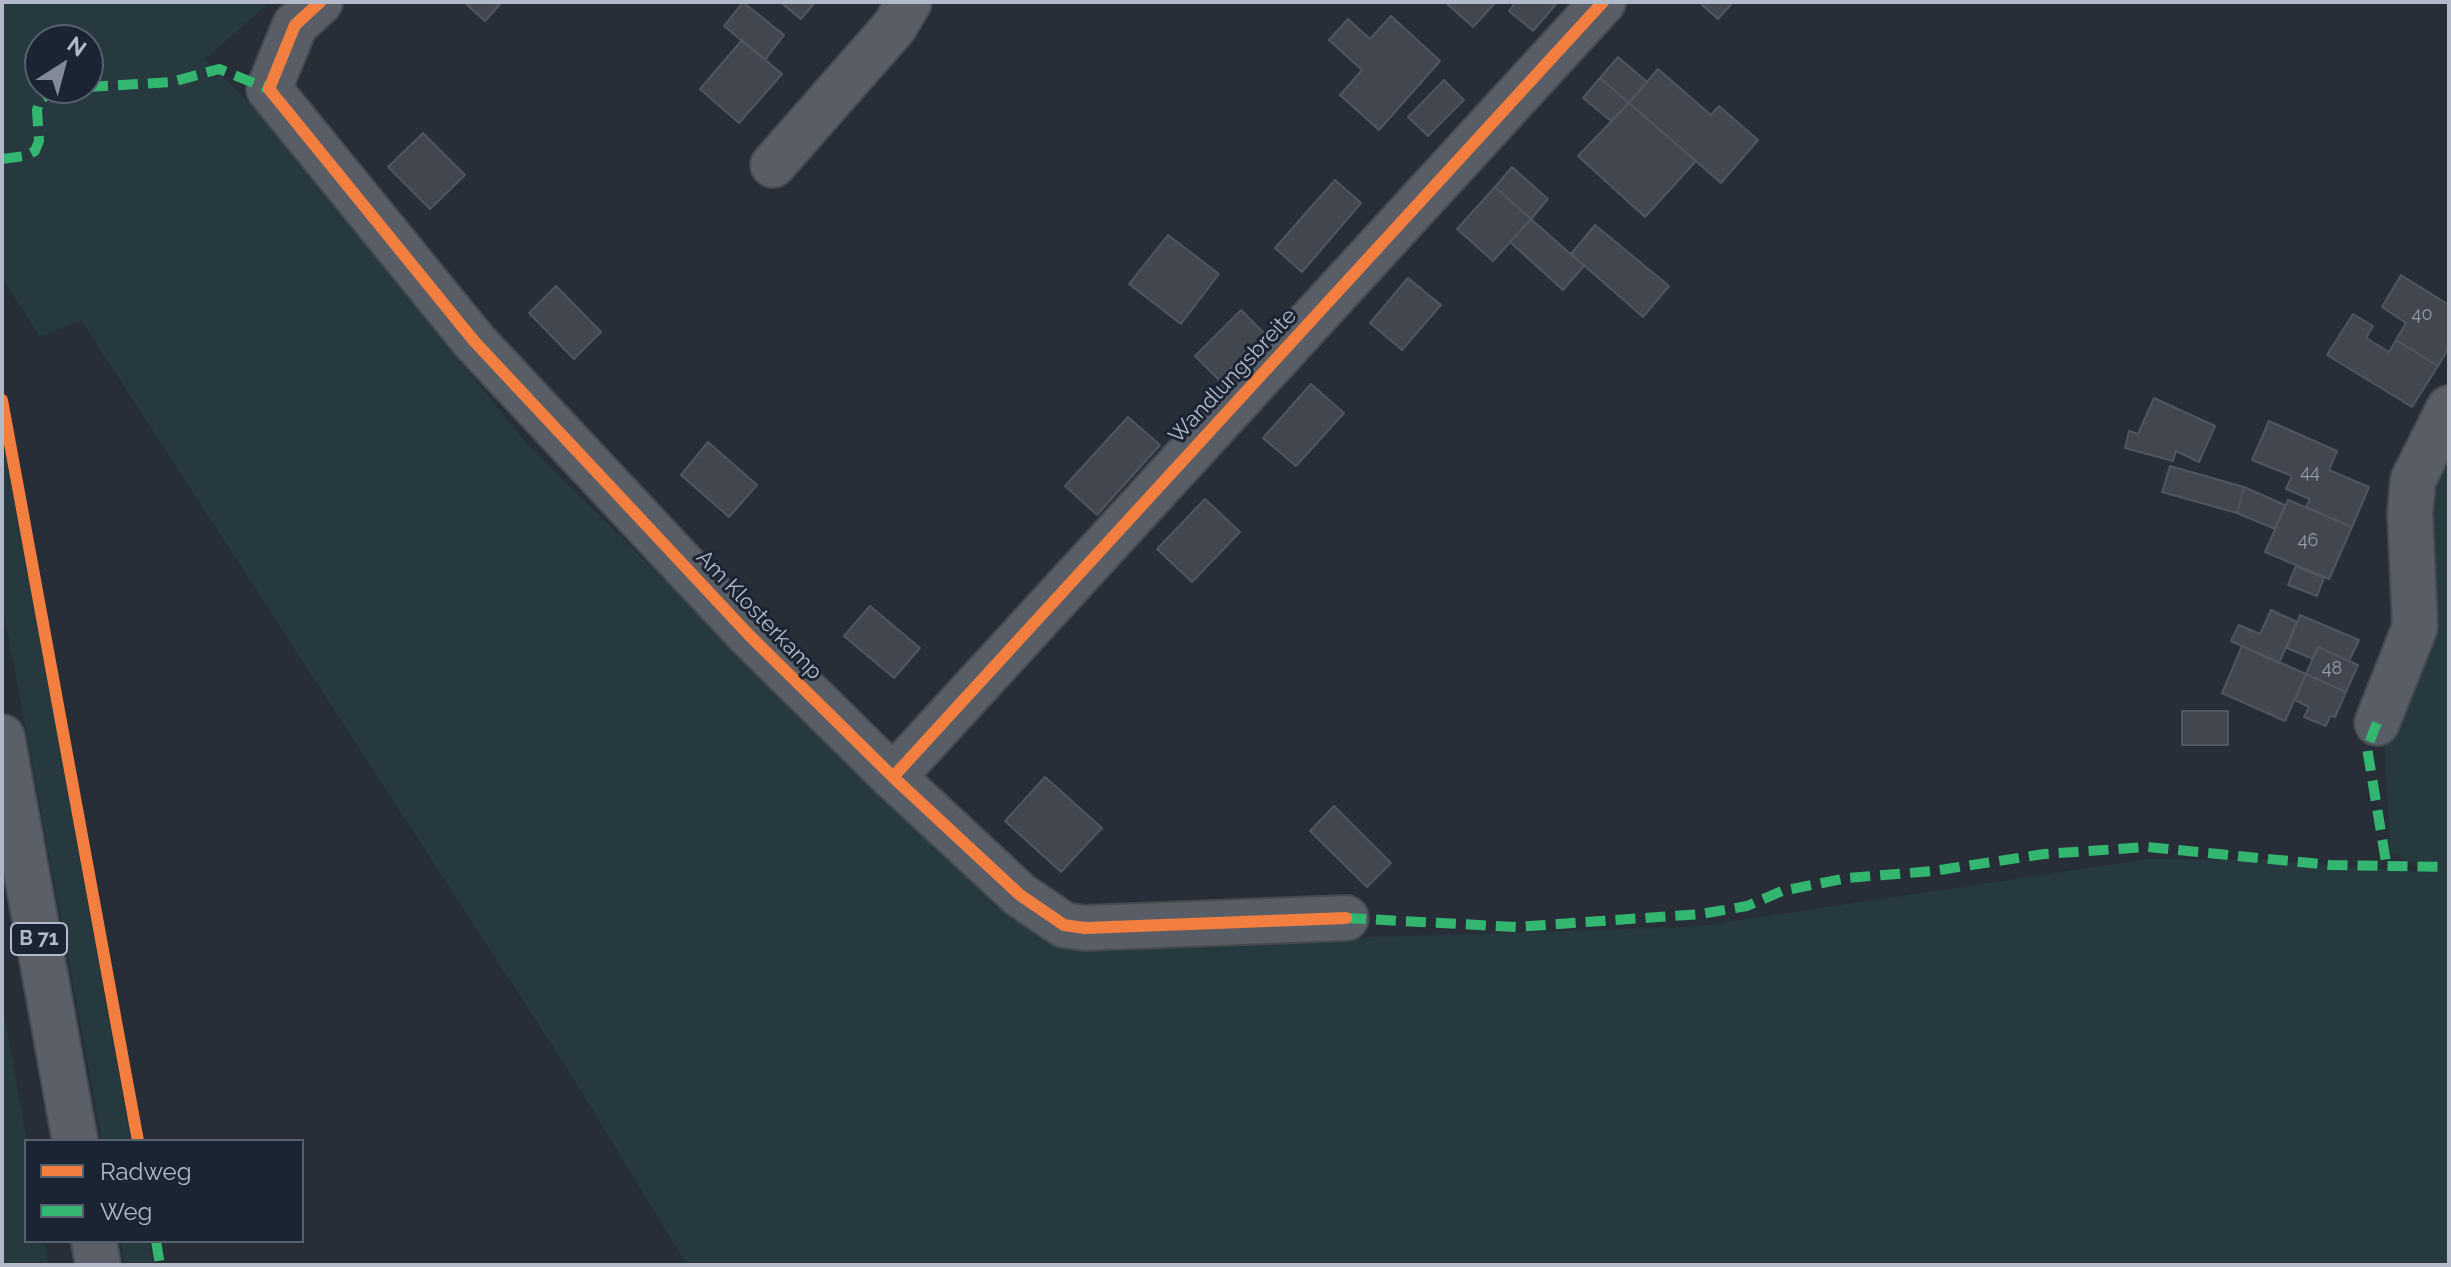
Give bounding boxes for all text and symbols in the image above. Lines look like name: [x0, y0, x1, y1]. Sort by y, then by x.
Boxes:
north arrow: [24, 24, 104, 104]
text: N: [62, 31, 91, 62]
street label: Wandlungsbreite: [1164, 303, 1302, 449]
house number: 40: [2412, 304, 2432, 326]
house number: 44: [2300, 462, 2320, 484]
house number: 46: [2298, 530, 2318, 552]
street label: Am Klosterkamp: [691, 545, 827, 685]
house number: 48: [2322, 658, 2342, 680]
road number: B 71: [11, 923, 67, 955]
legend: [24, 1139, 304, 1243]
text: Radweg: [100, 1157, 192, 1186]
text: Weg: [100, 1197, 152, 1226]

